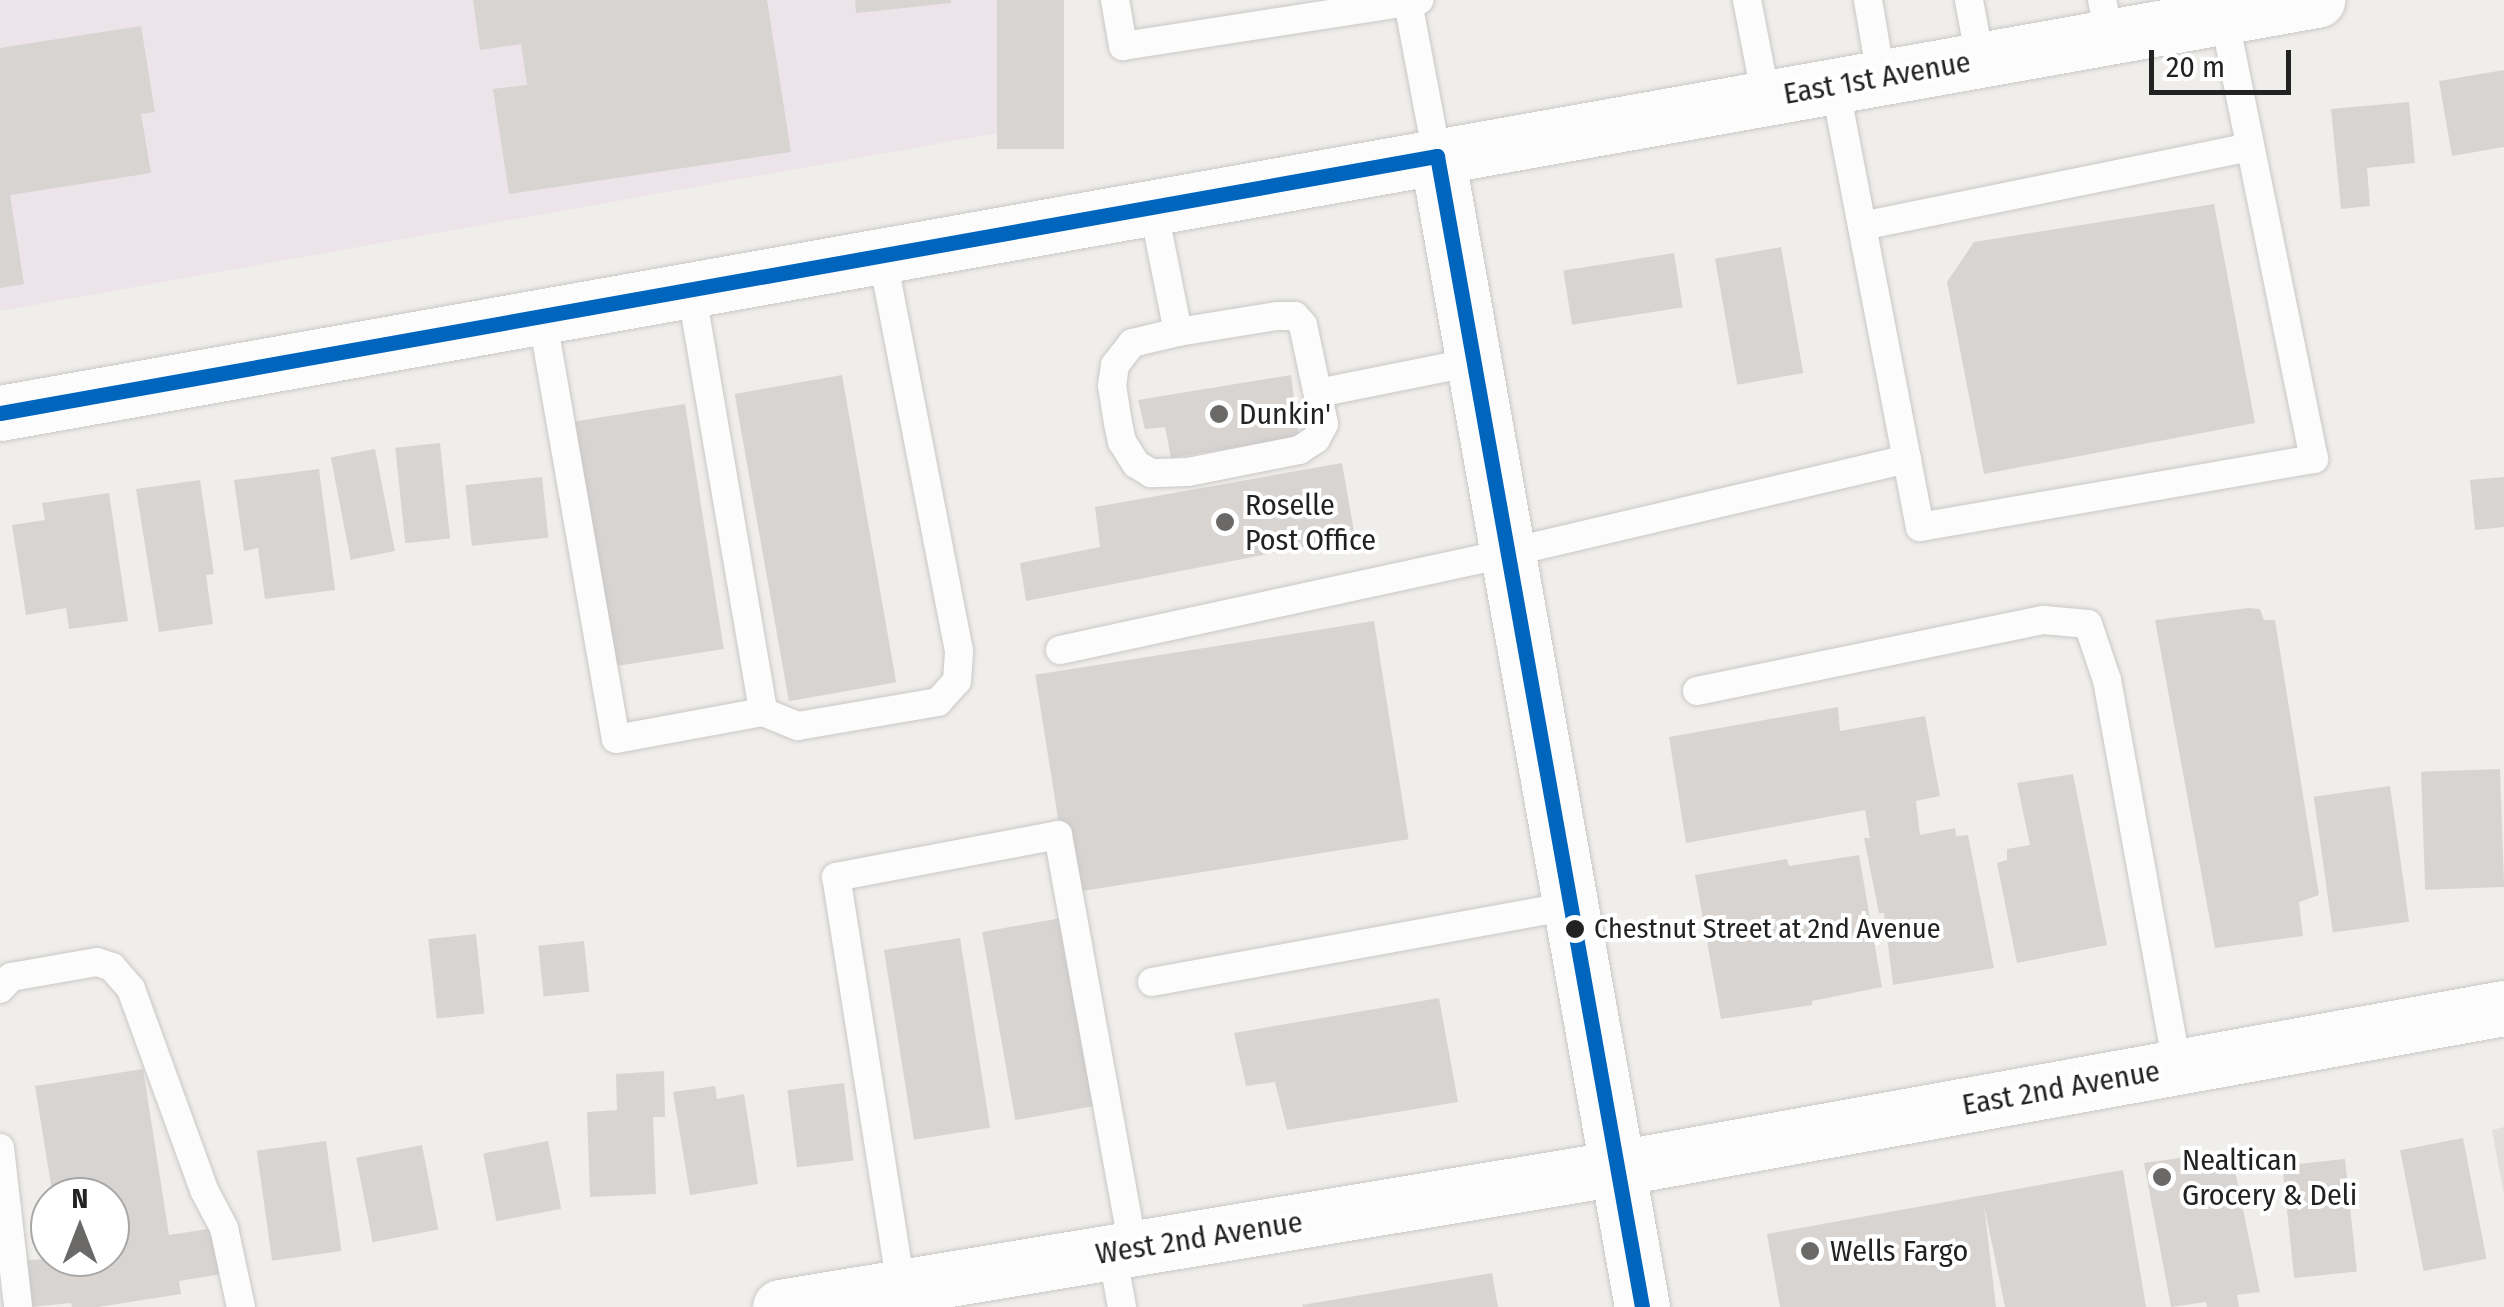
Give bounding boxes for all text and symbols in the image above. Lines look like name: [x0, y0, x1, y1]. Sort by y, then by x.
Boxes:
scale bar: [2154, 30, 2296, 92]
street label: East 1st Avenue: [1781, 44, 1973, 112]
text: 20 m: [2166, 49, 2225, 85]
place label: Dunkin': [1239, 396, 1331, 432]
marker: Dunkin': [1208, 403, 1230, 425]
place label: Roselle Post Office: [1245, 487, 1376, 558]
marker: Roselle Post Office: [1214, 511, 1236, 533]
place label: Chestnut Street at 2nd Avenue: [1594, 912, 1940, 946]
marker: Chestnut Street at 2nd Avenue: [1565, 919, 1585, 939]
street label: East 2nd Avenue: [1959, 1053, 2163, 1123]
place label: Nealtican Grocery & Deli: [2182, 1142, 2357, 1212]
marker: Nealtican Grocery & Deli: [2151, 1166, 2173, 1188]
north arrow: [30, 1177, 130, 1277]
text: N: [72, 1182, 88, 1215]
street label: West 2nd Avenue: [1093, 1204, 1305, 1272]
place label: Wells Fargo: [1830, 1233, 1968, 1269]
marker: Wells Fargo: [1799, 1240, 1821, 1262]

